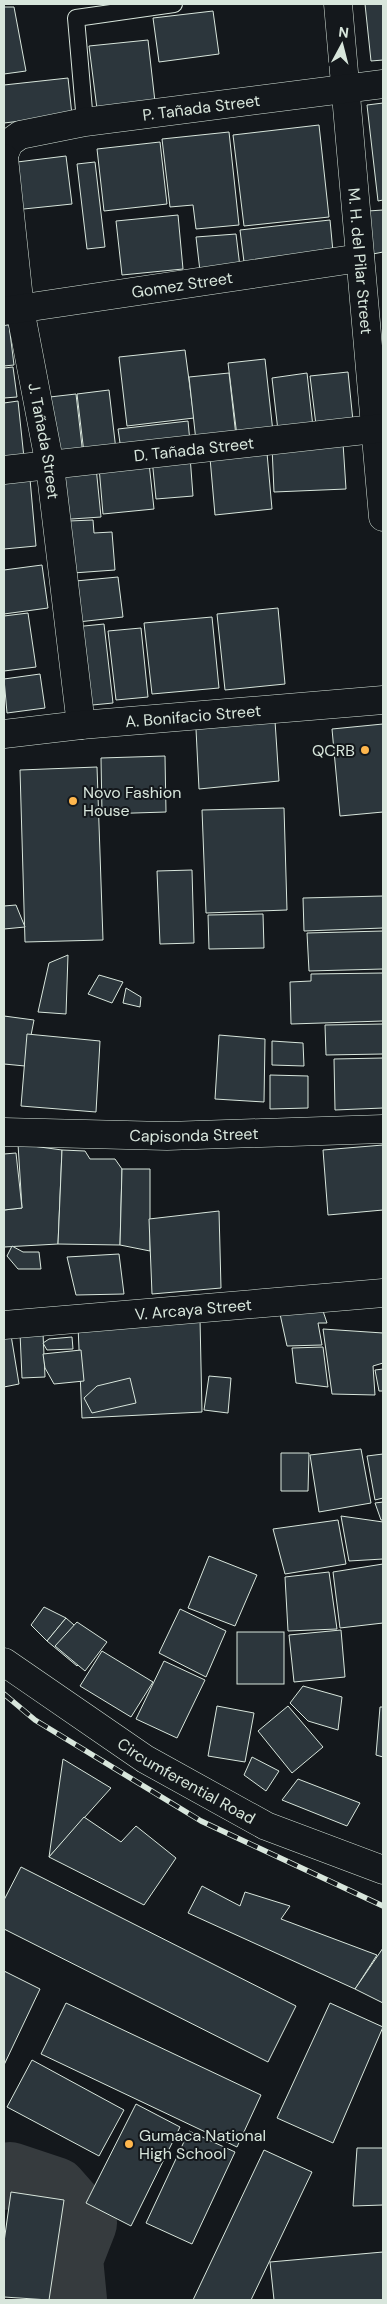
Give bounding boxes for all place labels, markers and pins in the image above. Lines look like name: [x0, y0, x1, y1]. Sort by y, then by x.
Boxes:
place label: QCRB: [312, 740, 355, 761]
marker: QCRB: [359, 744, 371, 756]
place label: Novo Fashion House: [83, 782, 181, 821]
marker: Novo Fashion House: [67, 795, 79, 807]
place label: Gumaca National High School: [139, 2125, 266, 2164]
marker: Gumaca National High School: [123, 2138, 135, 2150]

